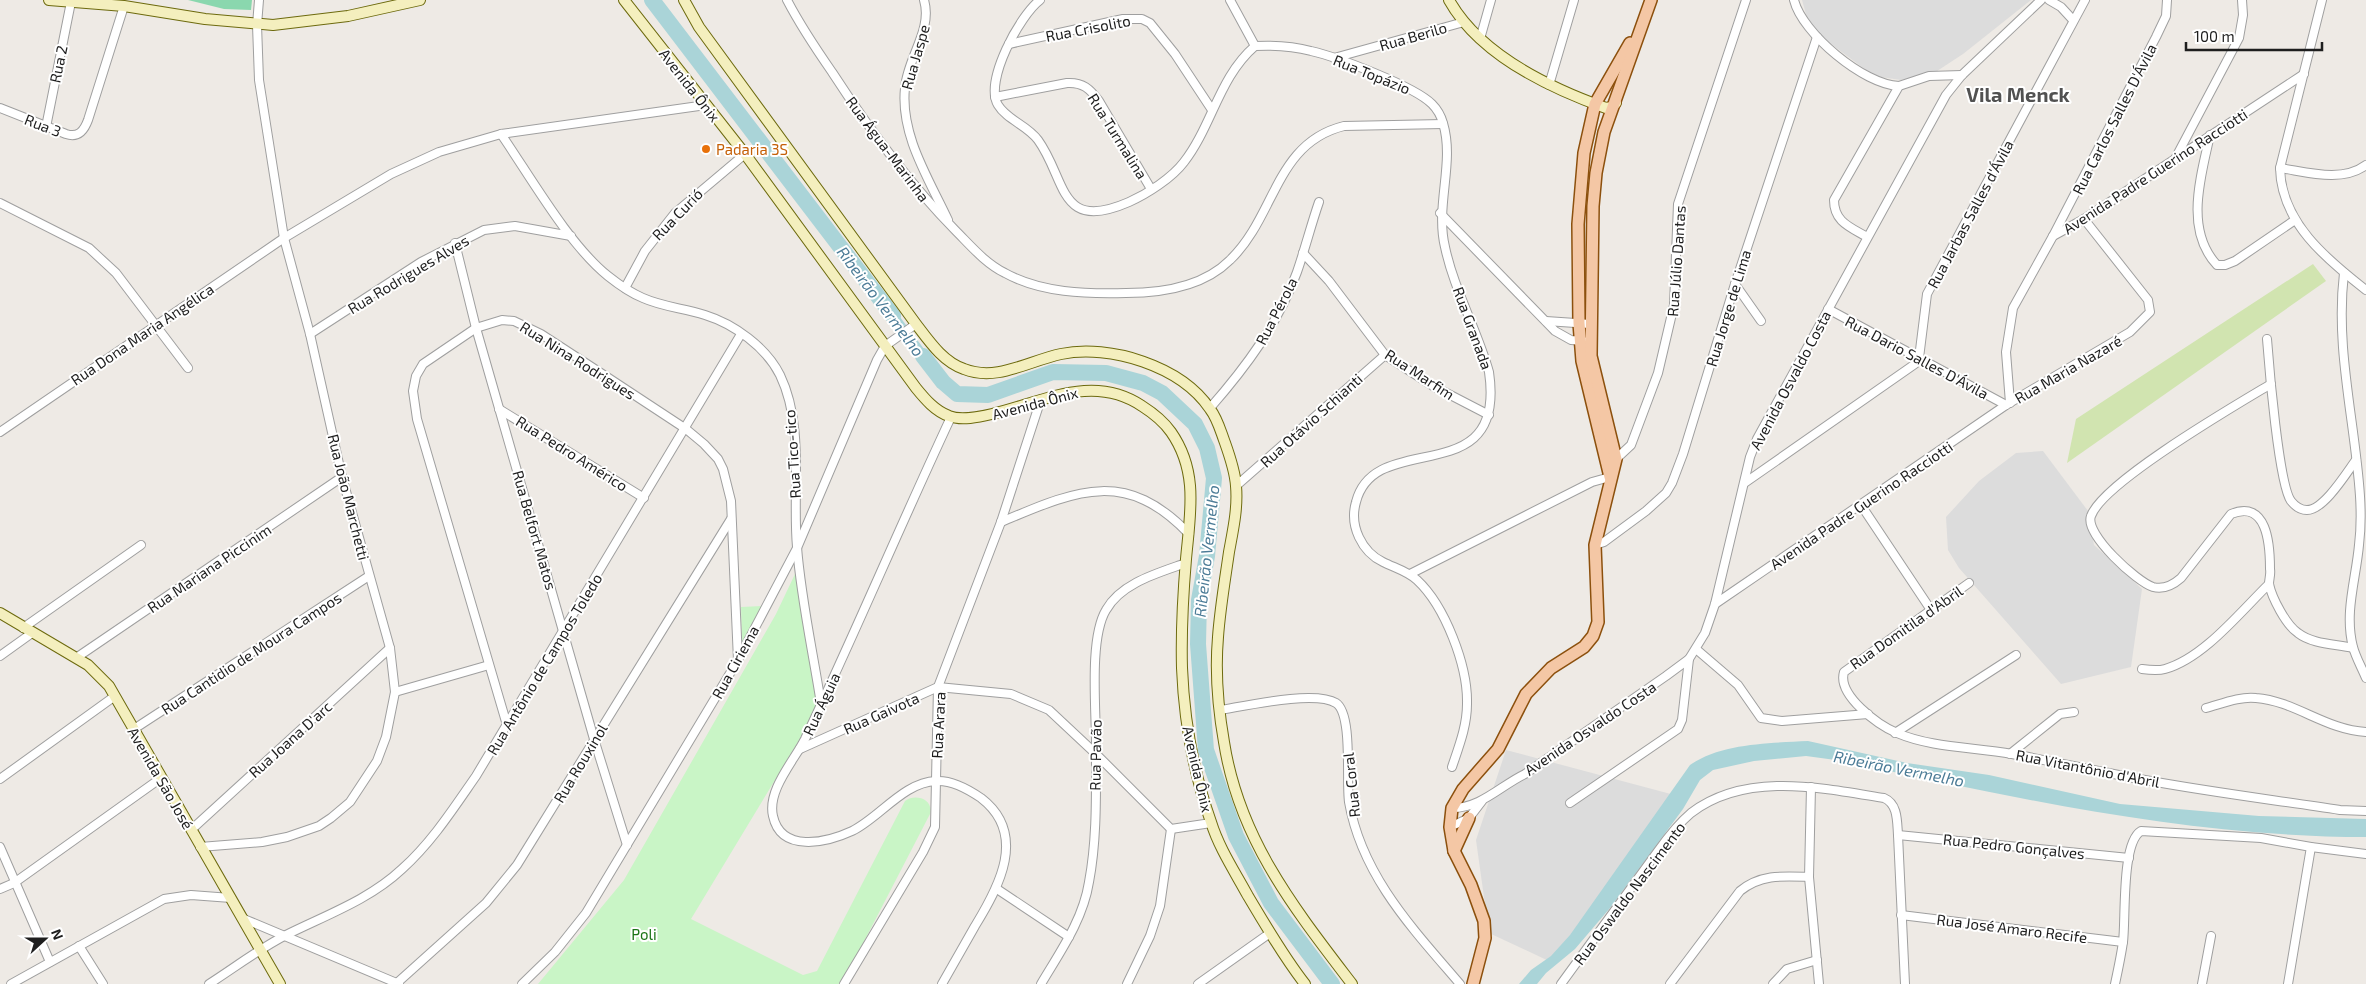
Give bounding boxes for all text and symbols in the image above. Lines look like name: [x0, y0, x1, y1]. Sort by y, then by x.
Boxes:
street label: Rua Crisolito: [1044, 11, 1132, 45]
street label: Rua Berilo: [1377, 18, 1449, 54]
scale bar: [2186, 20, 2322, 52]
street label: Rua Jaspe: [897, 22, 933, 92]
text: 100 m: [2194, 27, 2235, 45]
street label: Rua Carlos Salles D'Ávila: [2068, 41, 2160, 197]
street label: Rua 2: [45, 44, 71, 84]
street label: Avenida Ônix: [656, 45, 724, 125]
street label: Rua Topázio: [1331, 50, 1413, 98]
district label: Vila Menck: [1966, 82, 2071, 106]
street label: Rua Turmalina: [1085, 90, 1151, 182]
street label: Rua Água-Marinha: [843, 93, 933, 205]
street label: Avenida Padre Guerino Racciotti: [2059, 105, 2251, 237]
street label: Rua 3: [22, 110, 64, 140]
street label: Rua Jarbas Salles d'Ávila: [1923, 137, 2017, 291]
place label: Padaria 3S: [716, 140, 788, 158]
marker: Padaria 3S: [700, 143, 712, 155]
street label: Rua Curió: [648, 184, 706, 244]
street label: Rua Júlio Dantas: [1663, 205, 1689, 317]
street label: Rua Rodrigues Alves: [344, 231, 472, 317]
water label: Ribeirão Vermelho: [833, 242, 929, 360]
street label: Rua Jorge de Lima: [1702, 247, 1754, 369]
street label: Rua Pérola: [1251, 274, 1301, 348]
street label: Rua Dona Maria Angélica: [67, 279, 217, 389]
street label: Rua Granada: [1450, 284, 1496, 372]
street label: Avenida Osvaldo Costa: [1746, 307, 1834, 453]
street label: Rua Dario Salles D'Ávila: [1842, 312, 1992, 402]
street label: Rua Nina Rodrigues: [517, 317, 639, 403]
street label: Rua Maria Nazaré: [2011, 331, 2125, 407]
street label: Rua Marfim: [1382, 345, 1458, 403]
street label: Rua Otávio Schianti: [1256, 369, 1366, 471]
street label: Avenida Ônix: [990, 383, 1080, 423]
street label: Rua Tico-tico: [780, 409, 804, 499]
street label: Rua Pedro Américo: [513, 411, 631, 495]
street label: Rua João Marchetti: [325, 432, 373, 562]
street label: Avenida Padre Guerino Racciotti: [1766, 437, 1956, 573]
street label: Rua Belfort Matos: [509, 468, 561, 592]
water label: Ribeirão Vermelho: [1190, 484, 1222, 618]
street label: Rua Mariana Piccinim: [144, 520, 274, 616]
street label: Rua Antônio de Campos Toledo: [483, 570, 605, 758]
street label: Rua Domitila d'Abril: [1846, 581, 1966, 673]
street label: Rua Cantidio de Moura Campos: [158, 588, 344, 718]
street label: Rua Ciriema: [708, 622, 762, 702]
street label: Rua Águia: [799, 670, 843, 738]
street label: Avenida Osvaldo Costa: [1521, 677, 1659, 779]
street label: Rua Gaivota: [840, 688, 922, 738]
street label: Rua Arara: [927, 691, 949, 759]
street label: Rua Joana D'arc: [245, 697, 335, 781]
street label: Rua Pavão: [1085, 719, 1105, 791]
street label: Rua Rouxinol: [549, 720, 611, 806]
street label: Avenida São José: [124, 724, 198, 832]
street label: Avenida Ônix: [1179, 724, 1217, 814]
street label: Rua Vitantônio d'Abril: [2014, 745, 2162, 791]
water label: Ribeirão Vermelho: [1832, 746, 1966, 790]
street label: Rua Coral: [1339, 751, 1363, 818]
street label: Rua Oswaldo Nascimento: [1569, 818, 1689, 968]
street label: Rua Pedro Gonçalves: [1942, 830, 2086, 863]
street label: Rua José Amaro Recife: [1936, 910, 2088, 946]
north arrow: [20, 914, 70, 964]
park label: Poli: [631, 925, 657, 943]
text: N: [48, 926, 67, 942]

